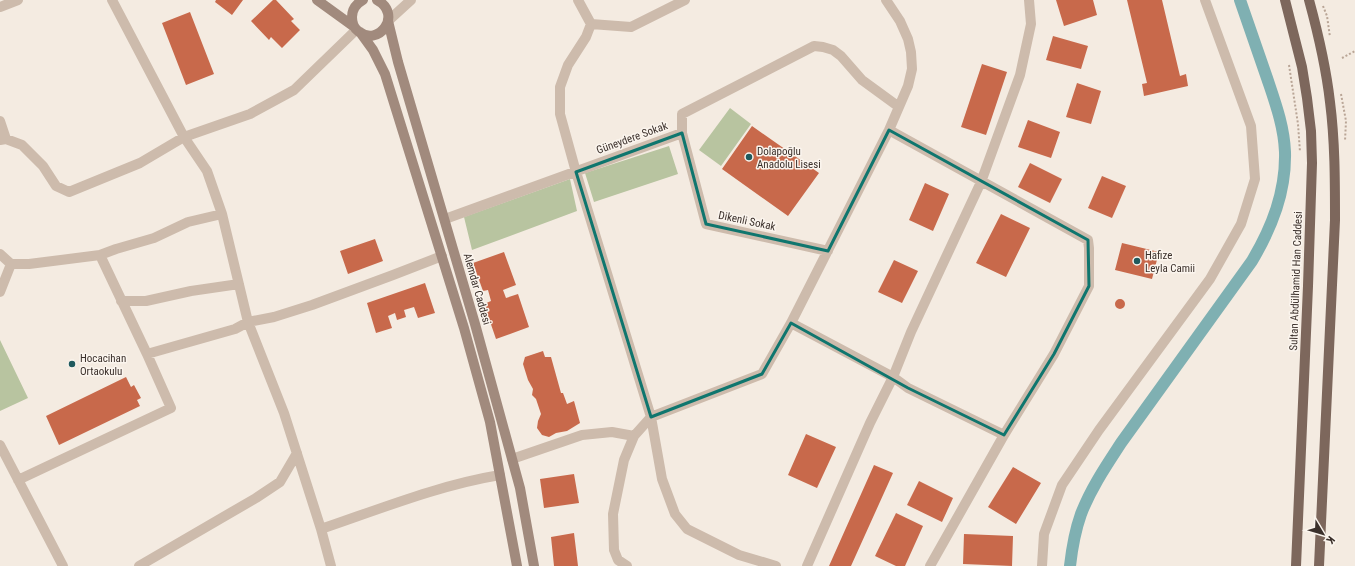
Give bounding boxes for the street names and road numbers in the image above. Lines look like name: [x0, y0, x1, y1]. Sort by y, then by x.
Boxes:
street label: Güneydere Sokak: [595, 119, 669, 157]
street label: Dikenli Sokak: [717, 209, 777, 233]
street label: Sultan Abdülhamid Han Caddesi: [1287, 211, 1305, 351]
street label: Alemdar Caddesi: [461, 252, 493, 326]

